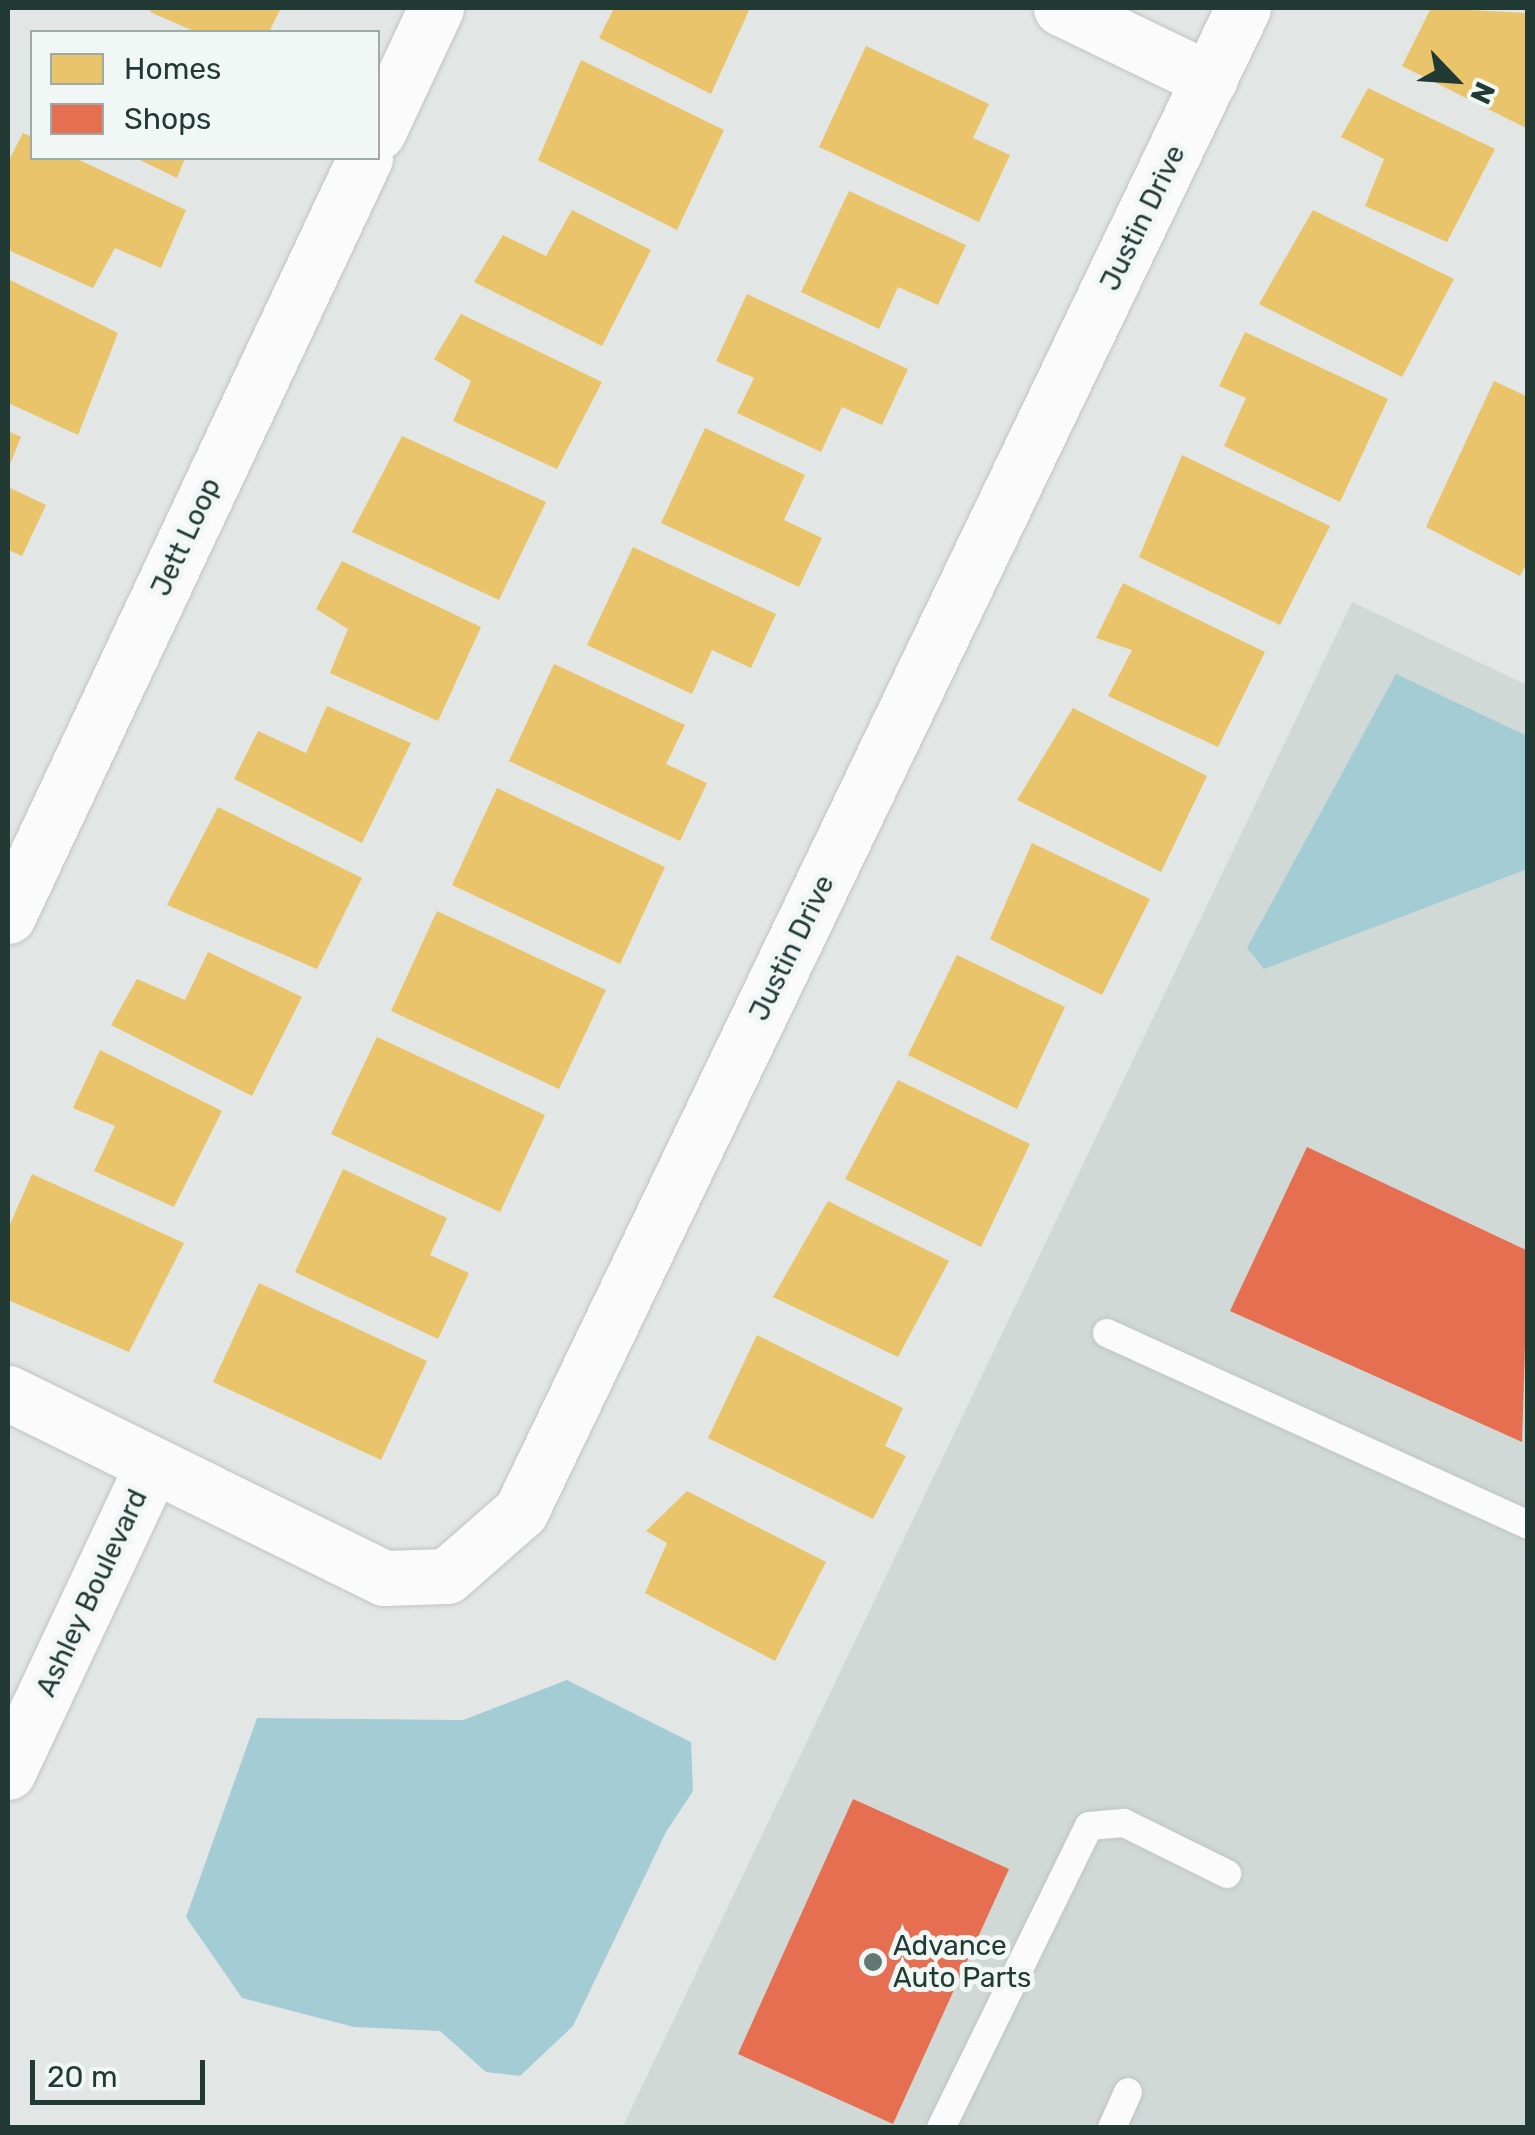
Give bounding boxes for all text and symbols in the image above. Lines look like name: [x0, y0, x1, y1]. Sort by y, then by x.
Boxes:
legend: [30, 30, 380, 160]
north arrow: [1405, 30, 1505, 130]
text: Homes: [124, 51, 221, 87]
text: N: [1463, 77, 1502, 109]
text: Shops: [124, 101, 211, 137]
street label: Justin Drive: [1093, 140, 1193, 296]
street label: Jett Loop: [144, 473, 228, 601]
street label: Justin Drive: [742, 870, 842, 1026]
street label: Ashley Boulevard: [29, 1484, 155, 1702]
place label: Advance Auto Parts: [893, 1929, 1031, 1995]
marker: Advance Auto Parts: [862, 1951, 884, 1973]
scale bar: [35, 2040, 210, 2102]
text: 20 m: [47, 2059, 118, 2095]

